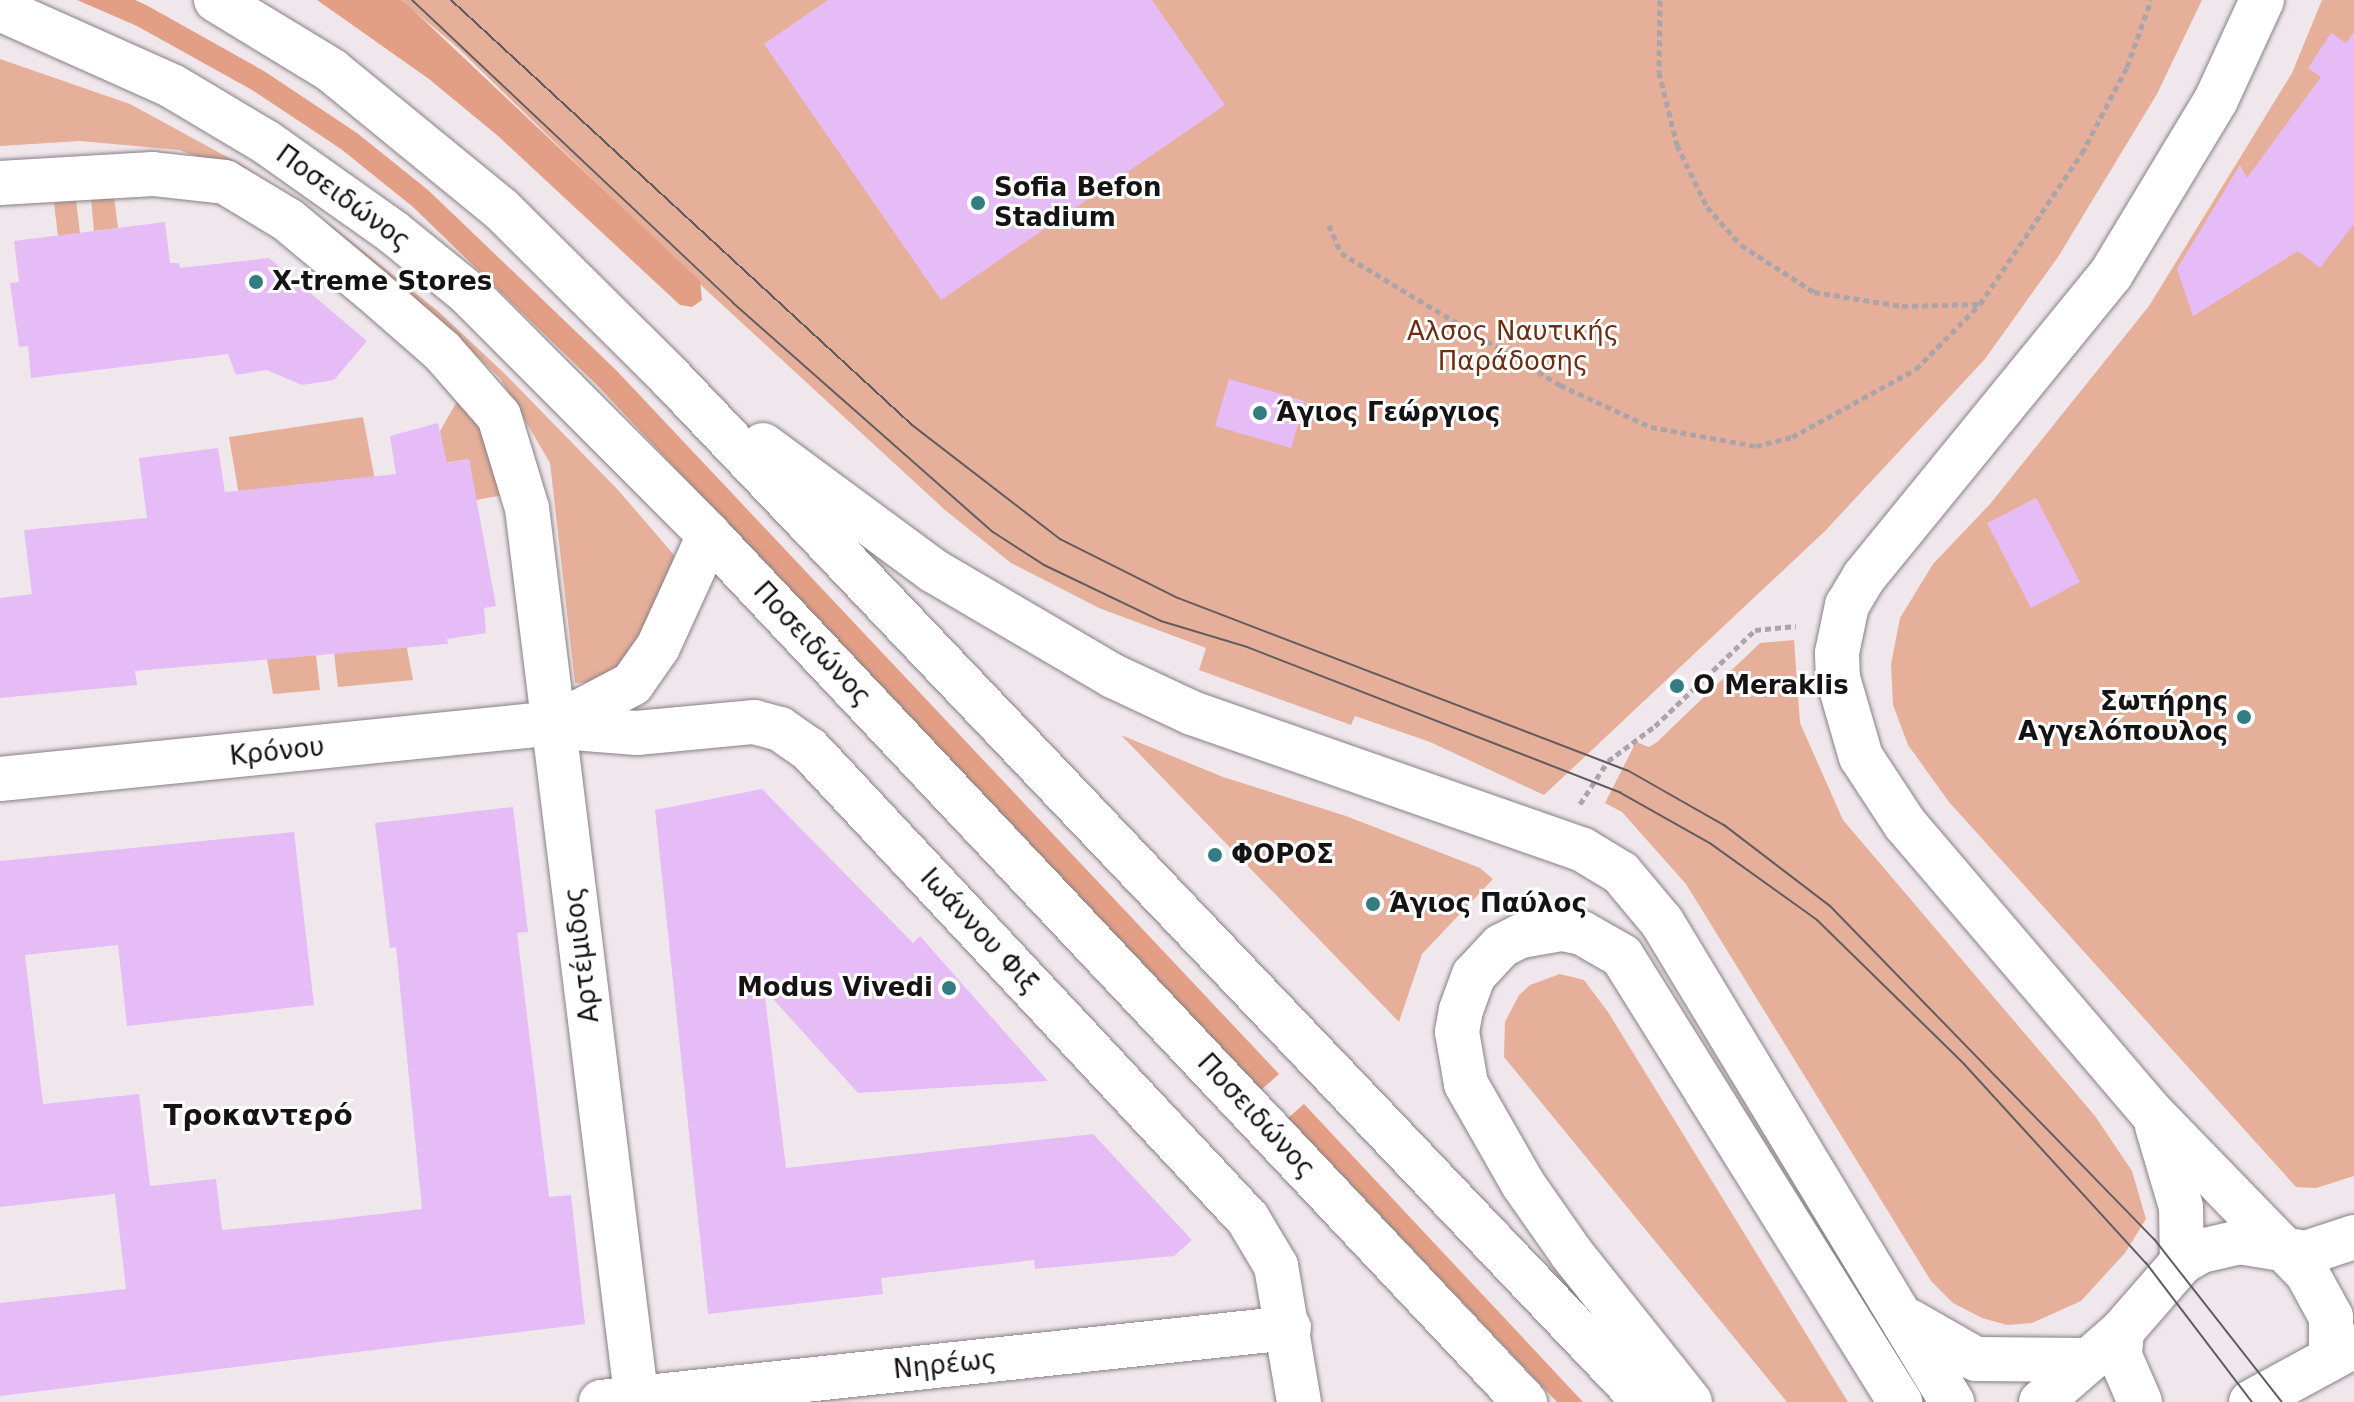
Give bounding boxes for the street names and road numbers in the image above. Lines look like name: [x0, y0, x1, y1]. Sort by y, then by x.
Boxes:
street label: Ποσειδώνος: [270, 139, 416, 257]
street label: Ποσειδώνος: [747, 576, 877, 712]
street label: Κρόνου: [228, 732, 326, 772]
street label: Ιωάννου Φιξ: [914, 862, 1044, 1000]
street label: Αρτέμιδος: [558, 885, 606, 1025]
street label: Ποσειδώνος: [1191, 1048, 1321, 1184]
street label: Νηρέως: [892, 1344, 998, 1386]

